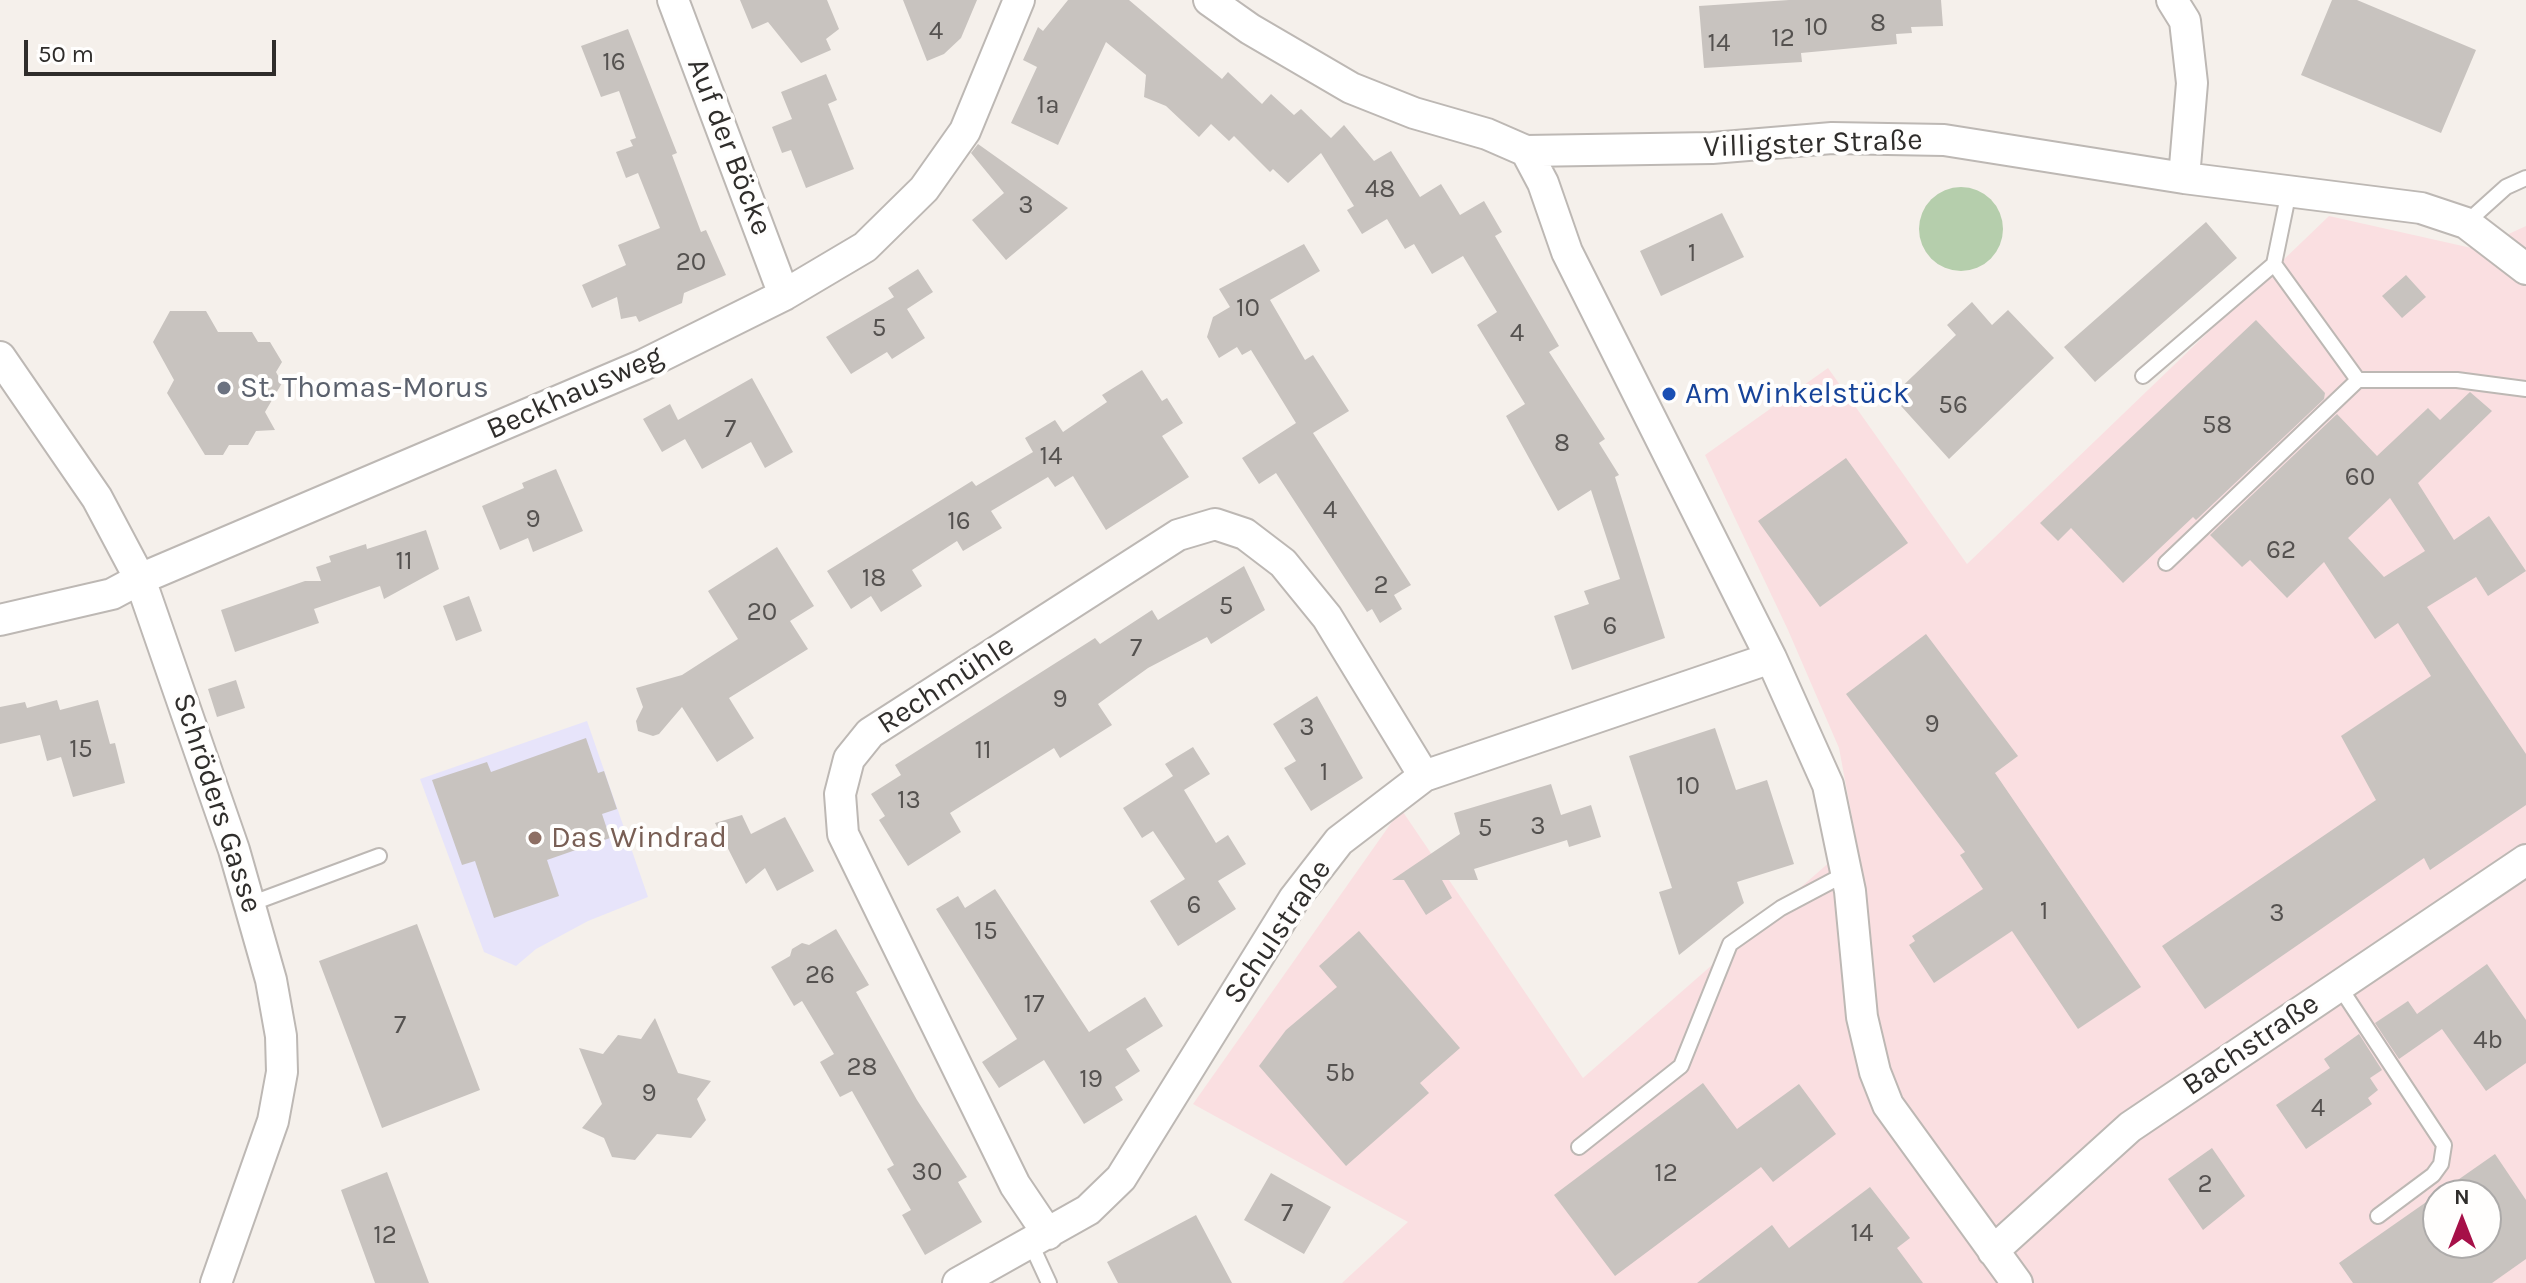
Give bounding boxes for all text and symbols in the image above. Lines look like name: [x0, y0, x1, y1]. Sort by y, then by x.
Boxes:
house number: 8: [1870, 8, 1886, 40]
house number: 10: [1804, 12, 1828, 44]
house number: 4: [929, 16, 943, 48]
house number: 12: [1771, 23, 1795, 55]
scale bar: [28, 24, 280, 74]
house number: 14: [1707, 28, 1731, 60]
text: 50 m: [38, 40, 94, 68]
house number: 16: [602, 47, 626, 79]
street label: Auf der Böcke: [679, 53, 779, 241]
house number: 1a: [1037, 90, 1059, 122]
street label: Villigster Straße: [1703, 122, 1923, 166]
house number: 48: [1365, 174, 1395, 206]
house number: 3: [1018, 190, 1034, 222]
house number: 1: [1688, 238, 1696, 270]
house number: 20: [676, 247, 706, 279]
house number: 10: [1236, 293, 1260, 325]
house number: 5: [872, 313, 886, 345]
house number: 4: [1510, 318, 1524, 350]
street label: Beckhausweg: [481, 338, 669, 448]
place label: St. Thomas-Morus: [240, 370, 489, 406]
place label: Am Winkelstück: [1685, 376, 1910, 412]
marker: St. Thomas-Morus: [215, 379, 233, 397]
marker: Am Winkelstück: [1660, 385, 1678, 403]
house number: 56: [1938, 390, 1968, 422]
house number: 58: [2202, 410, 2232, 442]
house number: 7: [724, 414, 736, 446]
house number: 8: [1554, 428, 1570, 460]
house number: 14: [1039, 441, 1063, 473]
house number: 60: [2345, 462, 2375, 494]
house number: 4: [1323, 495, 1337, 527]
house number: 9: [525, 504, 541, 536]
house number: 16: [947, 506, 971, 538]
house number: 62: [2266, 535, 2296, 567]
house number: 11: [395, 546, 413, 578]
house number: 18: [862, 563, 886, 595]
house number: 2: [1373, 570, 1389, 602]
house number: 5: [1219, 591, 1233, 623]
house number: 20: [747, 597, 777, 629]
house number: 6: [1603, 611, 1617, 643]
street label: Rechmühle: [871, 628, 1021, 742]
house number: 7: [1130, 633, 1142, 665]
house number: 9: [1052, 684, 1068, 716]
street label: Schröders Gasse: [165, 689, 269, 917]
house number: 9: [1924, 709, 1940, 741]
house number: 3: [1299, 712, 1315, 744]
house number: 15: [69, 734, 93, 766]
house number: 11: [974, 735, 992, 767]
house number: 1: [1320, 757, 1328, 789]
house number: 10: [1676, 771, 1700, 803]
house number: 13: [897, 785, 921, 817]
house number: 3: [1530, 811, 1546, 843]
house number: 5: [1478, 813, 1492, 845]
place label: Das Windrad: [551, 820, 727, 856]
marker: Das Windrad: [526, 829, 544, 847]
street label: Schulstraße: [1217, 853, 1339, 1011]
house number: 6: [1187, 890, 1201, 922]
house number: 1: [2040, 896, 2048, 928]
house number: 3: [2269, 898, 2285, 930]
house number: 15: [974, 916, 998, 948]
house number: 26: [805, 960, 835, 992]
street label: Bachstraße: [2176, 986, 2326, 1104]
house number: 17: [1024, 989, 1044, 1021]
house number: 7: [394, 1010, 406, 1042]
house number: 4b: [2473, 1025, 2503, 1057]
house number: 28: [846, 1052, 878, 1084]
house number: 5b: [1325, 1058, 1355, 1090]
house number: 19: [1079, 1064, 1103, 1096]
house number: 9: [641, 1078, 657, 1110]
house number: 4: [2311, 1093, 2325, 1125]
house number: 30: [912, 1157, 942, 1189]
house number: 12: [1654, 1158, 1678, 1190]
house number: 2: [2197, 1169, 2213, 1201]
north arrow: [2422, 1179, 2502, 1259]
text: N: [2454, 1184, 2470, 1210]
house number: 7: [1281, 1198, 1293, 1230]
house number: 14: [1850, 1218, 1874, 1250]
house number: 12: [373, 1220, 397, 1252]

